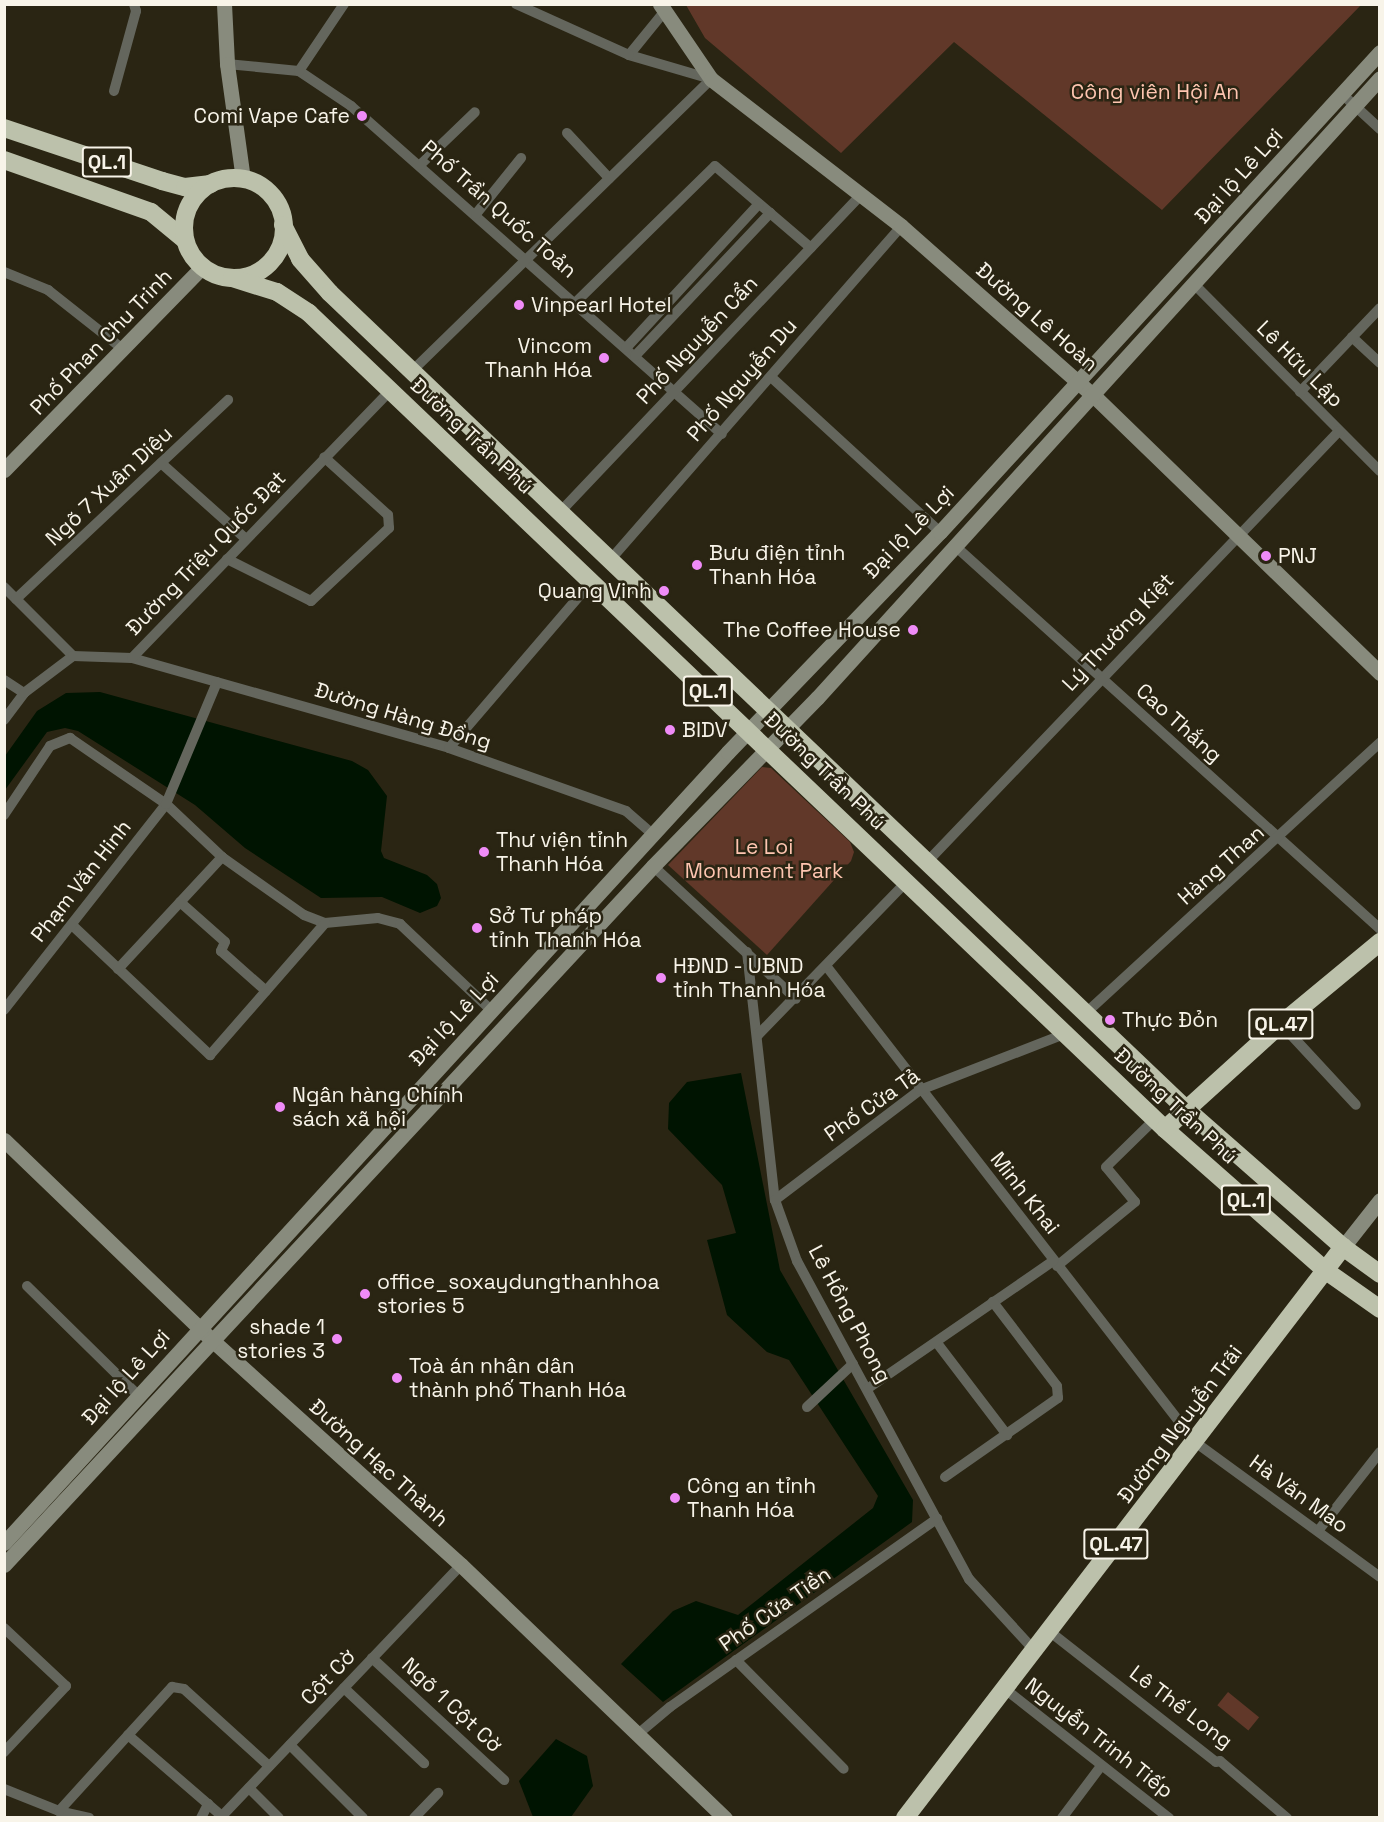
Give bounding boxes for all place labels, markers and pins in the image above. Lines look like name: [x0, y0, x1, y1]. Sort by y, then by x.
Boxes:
place label: Comi Vape Cafe: [193, 103, 350, 129]
marker: Comi Vape Cafe: [355, 109, 369, 123]
place label: Vinpearl Hotel: [531, 292, 672, 318]
marker: Vinpearl Hotel: [512, 298, 526, 312]
place label: Vincom Thanh Hóa: [485, 333, 592, 383]
marker: Vincom Thanh Hóa: [597, 351, 611, 365]
place label: Bưu điện tỉnh Thanh Hóa: [709, 540, 845, 590]
place label: PNJ: [1278, 543, 1317, 569]
marker: PNJ: [1259, 549, 1273, 563]
marker: Bưu điện tỉnh Thanh Hóa: [690, 558, 704, 572]
place label: Quang Vinh: [537, 578, 652, 604]
marker: Quang Vinh: [657, 584, 671, 598]
place label: The Coffee House: [723, 617, 901, 643]
marker: The Coffee House: [906, 623, 920, 637]
place label: BIDV: [682, 717, 728, 743]
marker: BIDV: [663, 723, 677, 737]
place label: Thư viện tỉnh Thanh Hóa: [496, 827, 628, 877]
marker: Thư viện tỉnh Thanh Hóa: [477, 845, 491, 859]
place label: Sở Tư pháp tỉnh Thanh Hóa: [489, 903, 642, 953]
marker: Sở Tư pháp tỉnh Thanh Hóa: [470, 921, 484, 935]
place label: HĐND - UBND tỉnh Thanh Hóa: [673, 953, 826, 1003]
marker: HĐND - UBND tỉnh Thanh Hóa: [654, 971, 668, 985]
place label: Thực Đỏn: [1122, 1007, 1218, 1033]
marker: Thực Đỏn: [1103, 1013, 1117, 1027]
place label: Ngân hàng Chính sách xã hội: [292, 1082, 464, 1132]
marker: Ngân hàng Chính sách xã hội: [273, 1100, 287, 1114]
place label: office_soxaydungthanhhoa stories 5: [377, 1269, 659, 1319]
marker: office_soxaydungthanhhoa stories 5: [358, 1287, 372, 1301]
place label: shade 1 stories 3: [237, 1314, 325, 1364]
marker: shade 1 stories 3: [330, 1332, 344, 1346]
place label: Toà án nhân dân thành phố Thanh Hóa: [409, 1353, 627, 1403]
marker: Toà án nhân dân thành phố Thanh Hóa: [390, 1371, 404, 1385]
place label: Công an tỉnh Thanh Hóa: [687, 1473, 816, 1523]
marker: Công an tỉnh Thanh Hóa: [668, 1491, 682, 1505]

